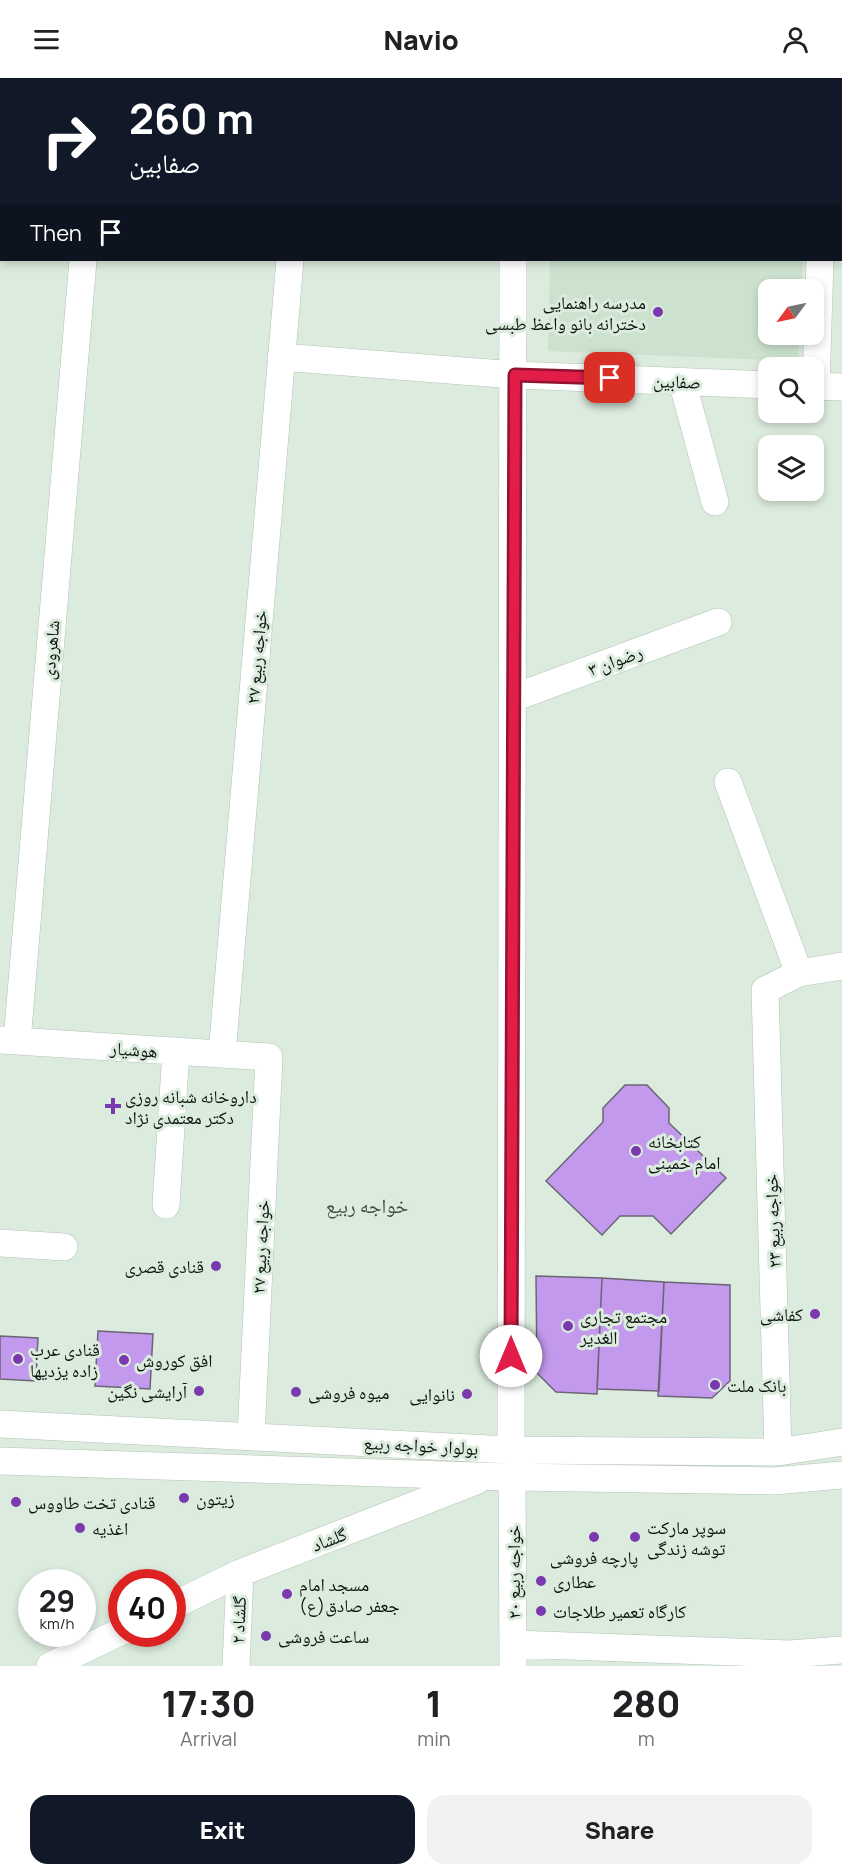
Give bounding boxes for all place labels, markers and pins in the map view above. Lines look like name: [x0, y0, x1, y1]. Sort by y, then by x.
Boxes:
place label: مدرسه راهنمایی دخترانه بانو واعظ طبسی: [485, 290, 646, 335]
marker: مدرسه راهنمایی دخترانه بانو واعظ طبسی: [651, 305, 665, 319]
pin: [584, 352, 635, 403]
place label: داروخانه شبانه روزی دکتر معتمدی نژاد: [125, 1084, 257, 1129]
marker: داروخانه شبانه روزی دکتر معتمدی نژاد: [106, 1099, 120, 1113]
place label: کتابخانه امام خمینی: [648, 1129, 720, 1175]
marker: کتابخانه امام خمینی: [629, 1144, 643, 1158]
place label: قنادی قصری: [124, 1254, 204, 1278]
marker: قنادی قصری: [209, 1259, 223, 1273]
place label: کفاشی: [760, 1302, 804, 1326]
place label: مجتمع تجاری الغدیر: [579, 1304, 667, 1349]
marker: کفاشی: [808, 1307, 822, 1321]
marker: مجتمع تجاری الغدیر: [561, 1319, 575, 1333]
place label: قنادی عرب زاده یزدیها: [30, 1337, 100, 1382]
place label: افق کوروش: [136, 1348, 213, 1372]
marker: قنادی عرب زاده یزدیها: [11, 1352, 25, 1366]
marker: افق کوروش: [117, 1353, 131, 1367]
place label: بانک ملت: [727, 1373, 786, 1397]
marker: بانک ملت: [708, 1378, 722, 1392]
place label: آرایشی نگین: [107, 1379, 187, 1403]
place label: میوه فروشی: [308, 1380, 390, 1404]
place label: نانوایی: [409, 1382, 455, 1406]
marker: آرایشی نگین: [192, 1384, 206, 1398]
marker: میوه فروشی: [289, 1385, 303, 1399]
marker: نانوایی: [460, 1387, 474, 1401]
place label: زیتون: [196, 1486, 235, 1510]
place label: قنادی تخت طاووس: [28, 1490, 156, 1514]
marker: زیتون: [177, 1491, 191, 1505]
marker: قنادی تخت طاووس: [9, 1495, 23, 1509]
place label: سوپر مارکت توشه زندگی: [647, 1515, 726, 1560]
place label: اغذیه: [92, 1516, 128, 1540]
marker: اغذیه: [73, 1521, 87, 1535]
marker: پارچه فروشی: [587, 1530, 601, 1544]
marker: سوپر مارکت توشه زندگی: [628, 1530, 642, 1544]
place label: پارچه فروشی: [550, 1545, 638, 1569]
place label: عطاری: [553, 1569, 596, 1593]
place label: مسجد امام جعفر صادق(ع): [299, 1572, 400, 1617]
marker: عطاری: [534, 1574, 548, 1588]
marker: مسجد امام جعفر صادق(ع): [280, 1587, 294, 1601]
place label: کارگاه تعمیر طلاجات: [553, 1599, 687, 1623]
marker: کارگاه تعمیر طلاجات: [534, 1604, 548, 1618]
place label: ساعت فروشی: [278, 1624, 369, 1648]
marker: ساعت فروشی: [259, 1629, 273, 1643]

